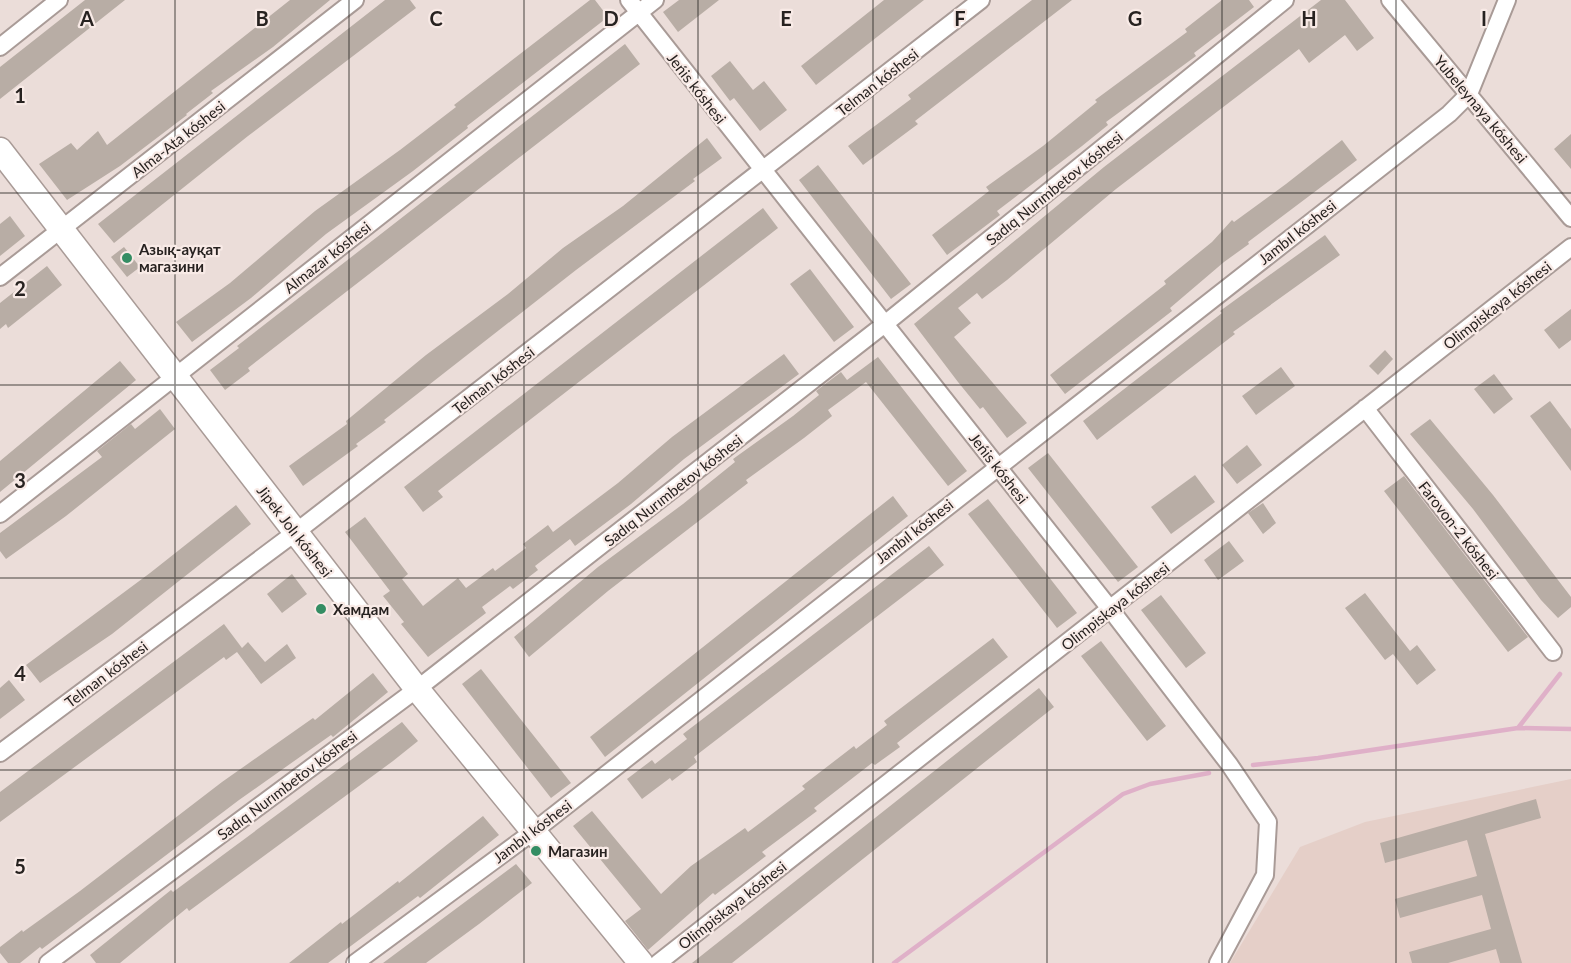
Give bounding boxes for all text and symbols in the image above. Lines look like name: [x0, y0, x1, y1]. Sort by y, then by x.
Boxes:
text: A: [79, 6, 94, 30]
text: B: [255, 6, 269, 30]
text: C: [429, 6, 443, 30]
text: D: [603, 6, 619, 30]
text: E: [780, 6, 792, 30]
text: F: [954, 6, 966, 30]
text: G: [1128, 6, 1142, 30]
text: H: [1301, 6, 1317, 30]
text: I: [1481, 6, 1487, 30]
street label: Telman kóshesi: [832, 44, 922, 120]
street label: Jeńis kóshesi: [664, 49, 730, 127]
street label: Yubeleynaya kóshesi: [1431, 52, 1531, 166]
text: 1: [14, 83, 26, 107]
street label: Alma-Ata kóshesi: [128, 97, 228, 181]
street label: Sadıq Nurımbetov kóshesi: [982, 127, 1126, 249]
street label: Jambıl kóshesi: [1255, 196, 1339, 268]
street label: Almazar kóshesi: [280, 218, 374, 296]
place label: Азық-ауқат магазини: [138, 240, 221, 275]
marker: Азық-ауқат магазини: [120, 251, 134, 265]
street label: Olimpiskaya kóshesi: [1439, 257, 1555, 353]
text: 2: [14, 276, 26, 300]
street label: Telman kóshesi: [448, 342, 538, 418]
street label: Jeńis kóshesi: [966, 429, 1032, 507]
street label: Sadıq Nurımbetov kóshesi: [600, 430, 746, 550]
text: 3: [14, 468, 26, 492]
street label: Farovon-2 kóshesi: [1415, 477, 1503, 583]
street label: Jipek Jolı kóshesi: [254, 482, 336, 580]
street label: Jambıl kóshesi: [872, 495, 956, 567]
street label: Olimpiskaya kóshesi: [1057, 558, 1173, 654]
place label: Хамдам: [333, 600, 389, 618]
marker: Хамдам: [314, 602, 328, 616]
street label: Telman kóshesi: [61, 637, 151, 711]
text: 4: [14, 661, 26, 685]
street label: Sadıq Nurımbetov kóshesi: [213, 726, 361, 844]
street label: Jambıl kóshesi: [489, 796, 575, 866]
place label: Магазин: [548, 842, 608, 860]
marker: Магазин: [529, 844, 543, 858]
text: 5: [14, 854, 26, 878]
street label: Olimpiskaya kóshesi: [674, 857, 790, 953]

